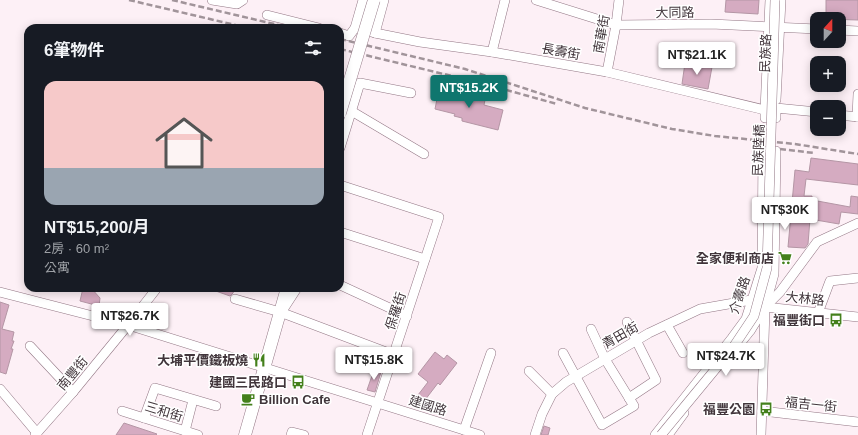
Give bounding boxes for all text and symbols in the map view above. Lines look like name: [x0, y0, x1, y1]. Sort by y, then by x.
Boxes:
street label: 大同路: [655, 5, 695, 20]
north arrow: [810, 12, 846, 48]
map controls: [810, 12, 846, 136]
street label: 南華街: [591, 14, 612, 55]
street label: 民族路: [757, 33, 774, 73]
icon: filters: [302, 37, 324, 59]
text: 6筆物件: [44, 41, 104, 60]
street label: 長壽街: [540, 41, 581, 62]
pin: NT$21.1K: [656, 42, 738, 76]
text: NT$21.1K: [667, 47, 727, 62]
button: +: [810, 56, 846, 92]
pin: NT$15.2K: [428, 75, 510, 109]
text: NT$15.2K: [439, 80, 499, 95]
button: −: [810, 100, 846, 136]
icon: home: [148, 107, 220, 179]
street label: 民族陸橋: [750, 124, 767, 176]
pin: NT$30K: [752, 197, 818, 231]
text: NT$30K: [761, 202, 809, 217]
text: NT$15,200/月: [44, 218, 150, 237]
text: 2房 · 60 m²: [44, 241, 109, 256]
supermarket icon: 全家便利商店: [777, 250, 793, 266]
place label: 全家便利商店: [696, 251, 774, 266]
text: 公寓: [44, 260, 70, 275]
street label: 介壽路: [726, 274, 753, 316]
street label: 大林路: [785, 289, 825, 308]
street label: 保羅街: [382, 290, 409, 332]
pin: NT$26.7K: [89, 303, 171, 337]
text: NT$26.7K: [100, 308, 160, 323]
bus stop icon: 福豐街口: [828, 312, 844, 328]
place label: 福豐街口: [773, 313, 825, 328]
street label: 青田街: [600, 319, 641, 352]
pin: NT$24.7K: [685, 343, 767, 377]
pin: NT$15.8K: [333, 347, 415, 381]
text: NT$24.7K: [696, 348, 756, 363]
restaurant icon: 大埔平價鐵板燒: [251, 352, 267, 368]
text: NT$15.8K: [344, 352, 404, 367]
place label: 大埔平價鐵板燒: [157, 353, 248, 368]
street label: 南豐街: [54, 354, 91, 393]
bus stop icon: 建國三民路口: [290, 374, 306, 390]
place label: 建國三民路口: [209, 375, 287, 390]
cafe icon: Billion Cafe: [240, 391, 256, 407]
place label: Billion Cafe: [259, 392, 331, 407]
street label: 建國路: [407, 393, 449, 418]
street label: 福吉一街: [784, 394, 838, 415]
street label: 三和街: [143, 399, 185, 424]
bus stop icon: 福豐公園: [758, 401, 774, 417]
place label: 福豐公園: [703, 402, 755, 417]

